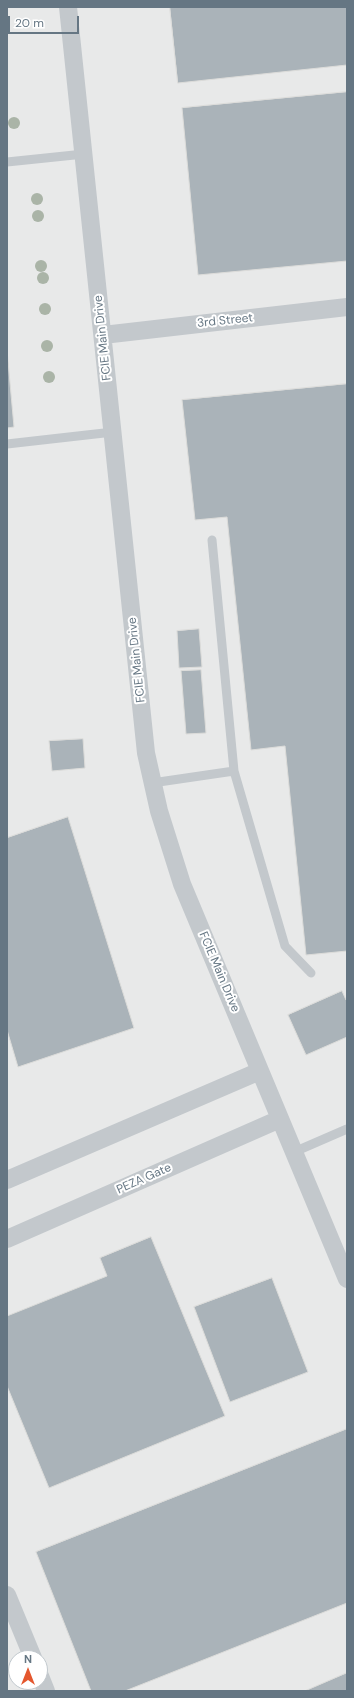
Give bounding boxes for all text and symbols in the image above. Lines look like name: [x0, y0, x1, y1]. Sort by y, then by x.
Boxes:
scale bar: [10, 8, 81, 34]
text: 20 m: [15, 15, 44, 31]
street label: FCIE Main Drive: [91, 295, 115, 381]
street label: 3rd Street: [196, 311, 254, 331]
street label: FCIE Main Drive: [125, 617, 149, 703]
street label: FCIE Main Drive: [196, 930, 242, 1014]
street label: PEZA Gate: [114, 1161, 174, 1197]
north arrow: [8, 1650, 48, 1690]
text: N: [24, 1652, 32, 1666]

